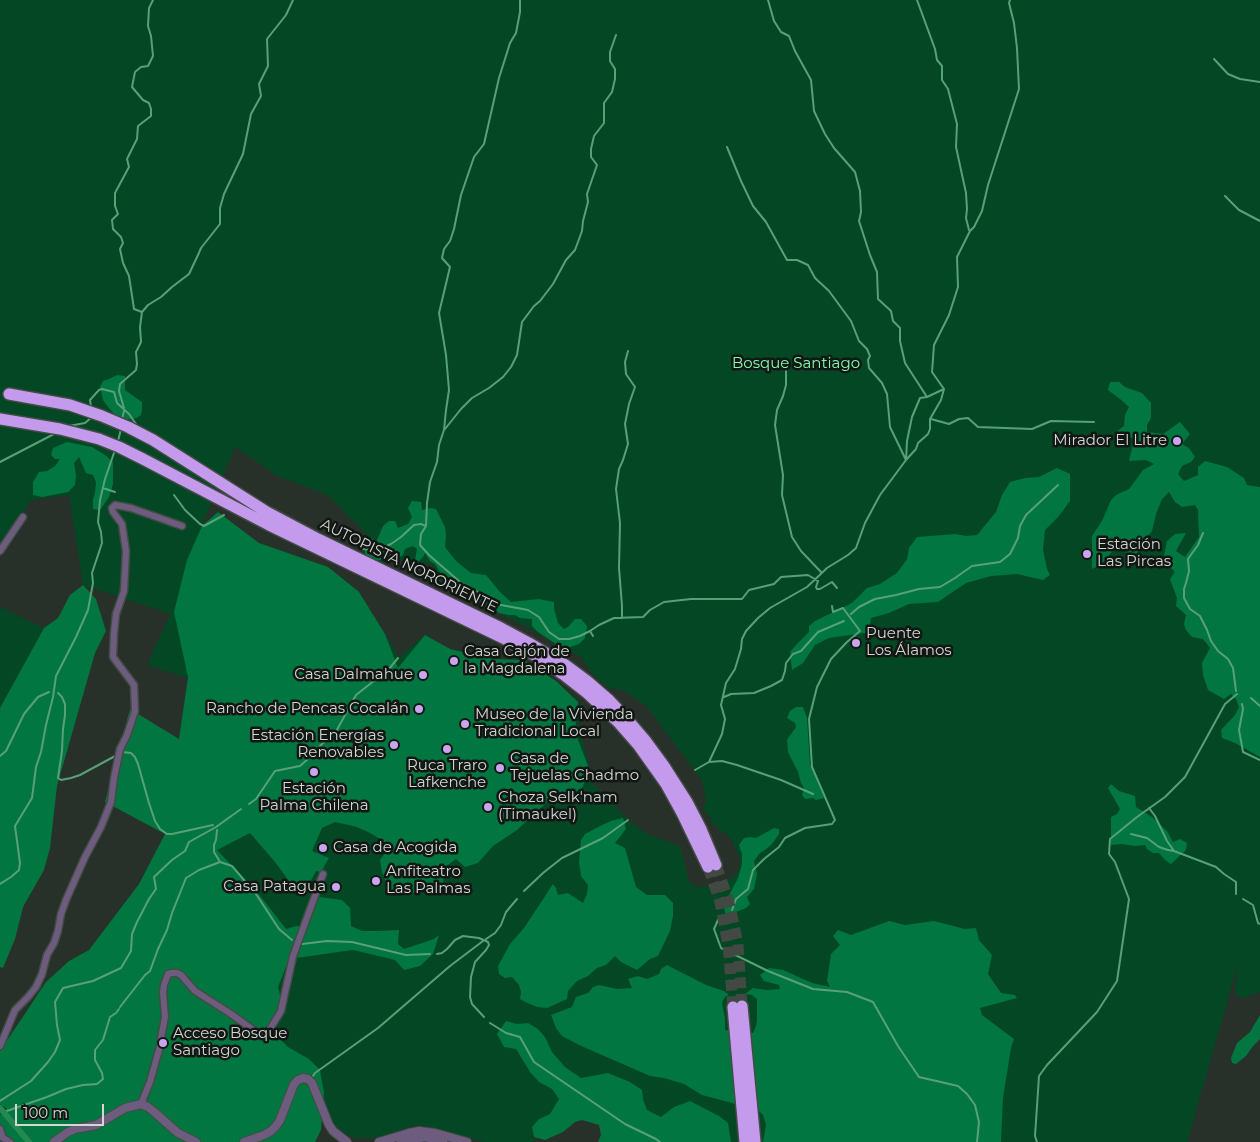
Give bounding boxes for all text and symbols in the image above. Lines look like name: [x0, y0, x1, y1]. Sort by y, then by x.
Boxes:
park label: Bosque Santiago: [732, 355, 860, 373]
place label: Mirador El Litre: [1053, 432, 1167, 450]
marker: Mirador El Litre: [1171, 435, 1183, 447]
street label: AUTOPISTA NORORIENTE: [318, 515, 500, 617]
place label: Estación Las Pircas: [1097, 536, 1171, 571]
marker: Estación Las Pircas: [1081, 548, 1093, 560]
place label: Puente Los Álamos: [866, 625, 952, 660]
marker: Puente Los Álamos: [850, 637, 862, 649]
place label: Casa Cajón de la Magdalena: [464, 643, 570, 678]
marker: Casa Cajón de la Magdalena: [448, 655, 460, 667]
place label: Casa Dalmahue: [294, 666, 413, 684]
marker: Casa Dalmahue: [417, 669, 429, 681]
place label: Rancho de Pencas Cocalán: [206, 700, 409, 718]
marker: Rancho de Pencas Cocalán: [413, 703, 425, 715]
place label: Museo de la Vivienda Tradicional Local: [475, 706, 634, 741]
marker: Museo de la Vivienda Tradicional Local: [459, 718, 471, 730]
place label: Estación Energías Renovables: [251, 727, 384, 762]
marker: Estación Energías Renovables: [388, 739, 400, 751]
marker: Ruca Traro Lafkenche: [441, 743, 453, 755]
place label: Casa de Tejuelas Chadmo: [510, 750, 639, 785]
place label: Ruca Traro Lafkenche: [407, 757, 487, 792]
marker: Casa de Tejuelas Chadmo: [494, 762, 506, 774]
marker: Estación Palma Chilena: [308, 766, 320, 778]
place label: Estación Palma Chilena: [259, 780, 369, 815]
place label: Choza Selk'nam (Timaukel): [498, 789, 618, 824]
marker: Choza Selk'nam (Timaukel): [482, 801, 494, 813]
place label: Casa de Acogida: [333, 839, 457, 857]
marker: Casa de Acogida: [317, 842, 329, 854]
place label: Anfiteatro Las Palmas: [386, 863, 470, 898]
marker: Anfiteatro Las Palmas: [370, 875, 382, 887]
place label: Casa Patagua: [223, 878, 326, 896]
marker: Casa Patagua: [330, 881, 342, 893]
place label: Acceso Bosque Santiago: [173, 1025, 287, 1060]
marker: Acceso Bosque Santiago: [157, 1037, 169, 1049]
scale bar: [18, 1094, 106, 1126]
text: 100 m: [23, 1103, 68, 1122]

